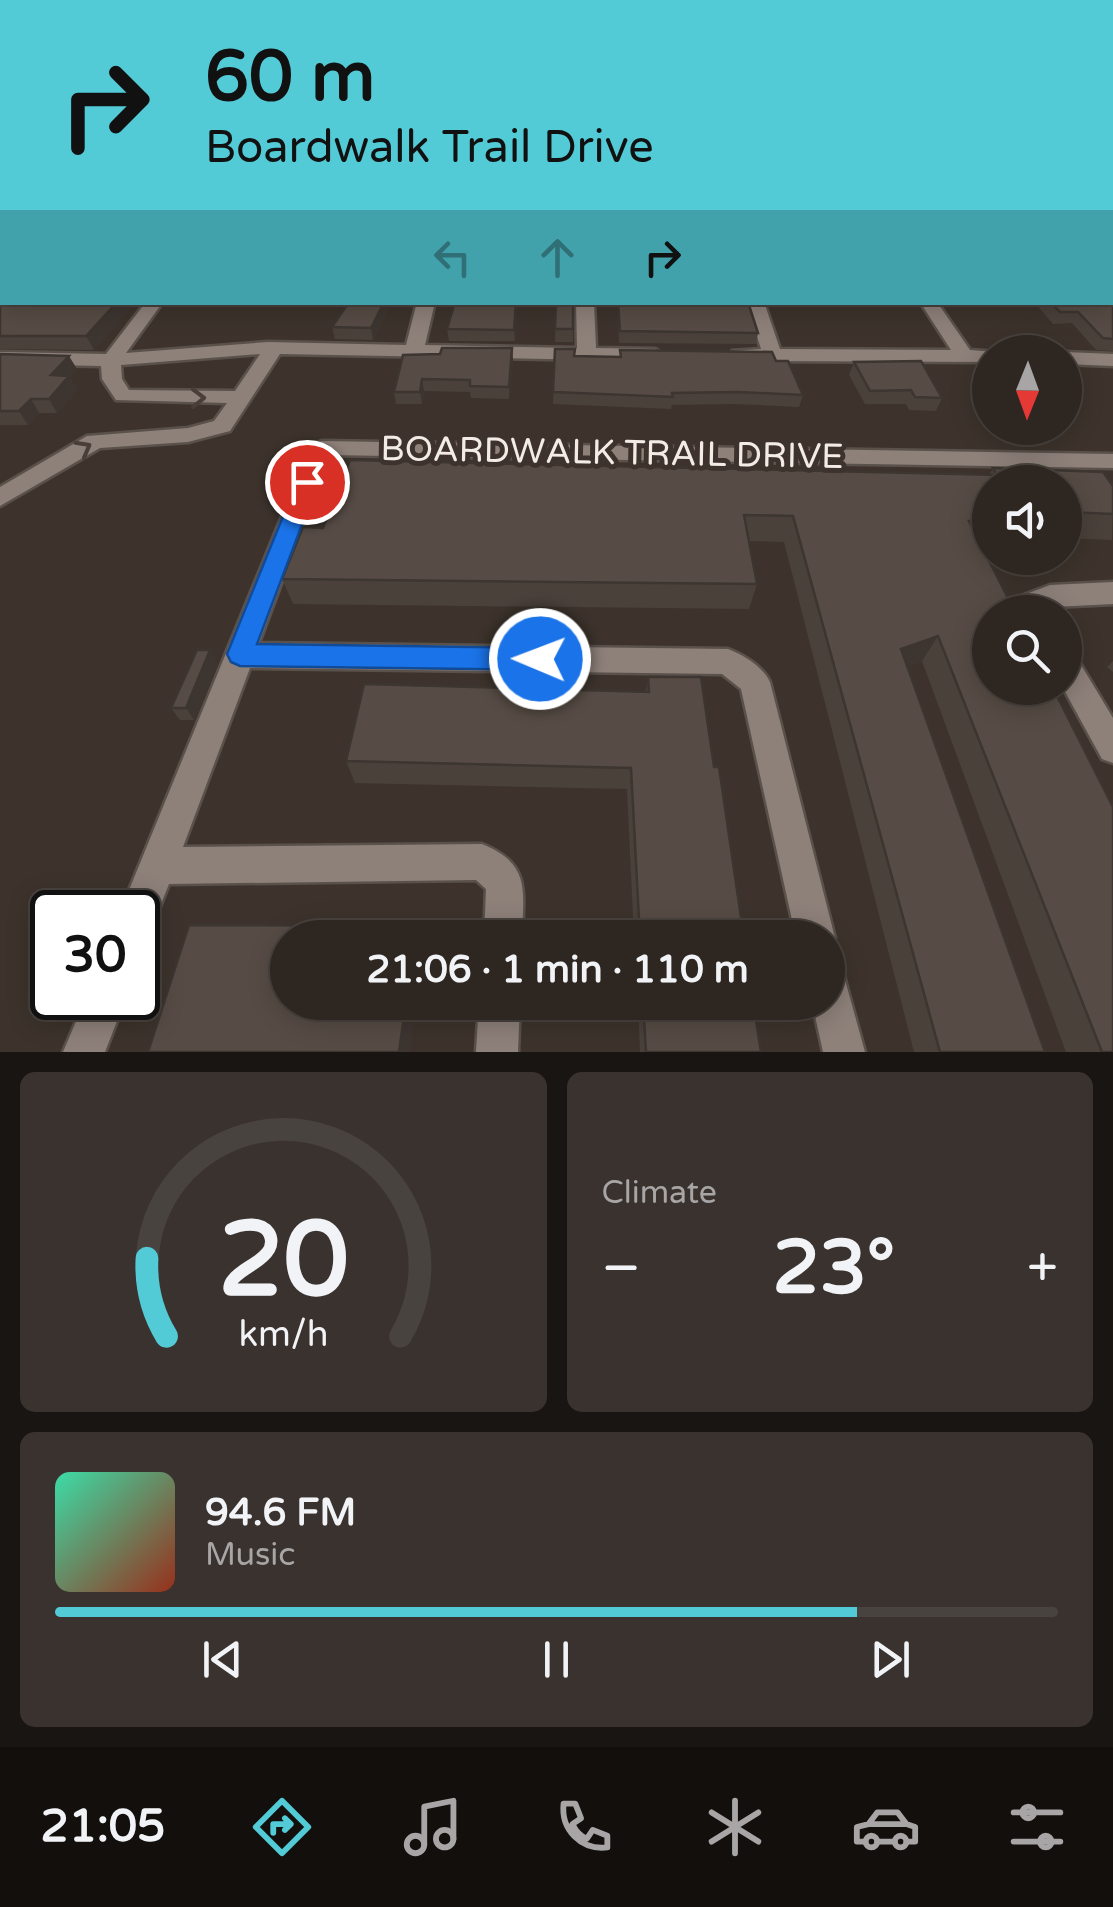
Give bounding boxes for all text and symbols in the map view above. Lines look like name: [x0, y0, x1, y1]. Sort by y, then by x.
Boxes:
text: 60 m: [205, 36, 375, 120]
icon: right: [40, 40, 170, 170]
text: Boardwalk Trail Drive: [205, 121, 654, 175]
icon: left: [425, 230, 480, 285]
icon: ahead: [530, 230, 585, 285]
icon: right: [635, 230, 690, 285]
north arrow: [972, 335, 1082, 445]
map controls: [972, 335, 1082, 705]
one-way arrow: [190, 387, 206, 409]
street label: BOARDWALK TRAIL DRIVE: [380, 428, 844, 478]
pin: [265, 440, 350, 525]
one-way arrow: [73, 441, 92, 460]
icon: arrive: [280, 455, 335, 510]
button: sound: [972, 465, 1082, 575]
button: search: [972, 595, 1082, 705]
position arrow: [488, 607, 592, 711]
speed limit sign: 30: [30, 890, 160, 1020]
text: 21:06 · 1 min · 110 m: [366, 947, 749, 993]
text: Climate: [602, 1174, 717, 1212]
text: 20: [218, 1199, 349, 1324]
text: 23°: [773, 1223, 895, 1313]
text: −: [602, 1236, 641, 1302]
text: +: [1027, 1236, 1058, 1302]
text: km/h: [238, 1313, 328, 1356]
text: 94.6 FM: [205, 1490, 356, 1536]
text: Music: [205, 1536, 295, 1574]
icon: previous: [195, 1632, 250, 1687]
icon: pause: [529, 1632, 584, 1687]
icon: next: [863, 1632, 918, 1687]
icon: directions: [247, 1792, 317, 1862]
icon: music: [398, 1792, 468, 1862]
icon: phone: [549, 1792, 619, 1862]
icon: climate: [700, 1792, 770, 1862]
icon: car: [851, 1792, 921, 1862]
icon: filters: [1002, 1792, 1072, 1862]
text: 21:05: [41, 1800, 165, 1854]

